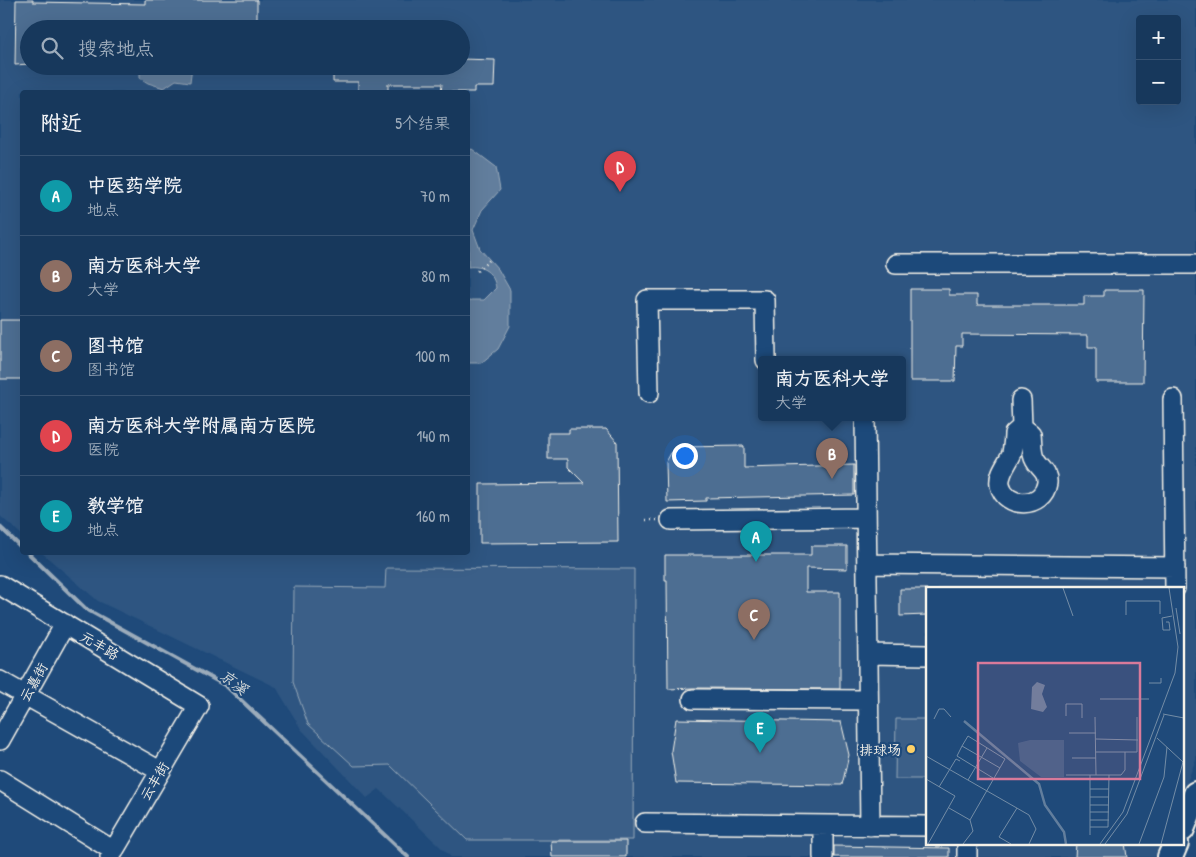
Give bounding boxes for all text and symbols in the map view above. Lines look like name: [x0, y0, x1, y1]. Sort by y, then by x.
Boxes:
map controls: [1136, 15, 1181, 105]
button: +: [1136, 15, 1181, 60]
search box: [20, 20, 470, 75]
icon: search: [38, 34, 66, 62]
text: 搜索地点: [78, 35, 154, 61]
button: −: [1136, 60, 1181, 105]
text: 附近: [40, 108, 82, 137]
text: 5个结果: [395, 112, 450, 134]
pin: D: [604, 151, 636, 192]
text: 中医药学院: [87, 172, 182, 198]
text: A: [52, 185, 60, 207]
text: 70 m: [420, 185, 450, 207]
text: 地点: [87, 198, 119, 220]
text: 南方医科大学: [87, 252, 201, 278]
text: B: [52, 265, 60, 287]
text: 80 m: [421, 265, 450, 287]
text: 大学: [87, 278, 119, 300]
text: 图书馆: [87, 332, 144, 358]
text: C: [52, 345, 60, 367]
text: 100 m: [415, 345, 450, 367]
popup: [758, 356, 906, 421]
text: 图书馆: [87, 358, 135, 380]
text: 南方医科大学: [775, 365, 889, 391]
text: 大学: [775, 391, 807, 413]
text: 南方医科大学附属南方医院: [87, 412, 315, 438]
text: D: [52, 425, 60, 447]
text: 140 m: [416, 425, 450, 447]
text: 医院: [87, 438, 119, 460]
pin: B: [816, 438, 848, 479]
your location: [672, 443, 698, 469]
text: 教学馆: [87, 492, 144, 518]
text: E: [52, 505, 60, 527]
text: 160 m: [416, 505, 450, 527]
text: 地点: [87, 518, 119, 540]
pin: A: [740, 521, 772, 562]
inset map: [926, 587, 1184, 844]
pin: C: [738, 599, 770, 640]
street label: 元丰路: [77, 626, 123, 664]
street label: 云嘉街: [15, 659, 51, 705]
water label: 京溪: [216, 665, 253, 700]
pin: E: [744, 712, 776, 753]
place label: 排球场: [859, 740, 901, 759]
marker: 排球场: [905, 743, 917, 755]
street label: 云丰街: [135, 758, 173, 804]

